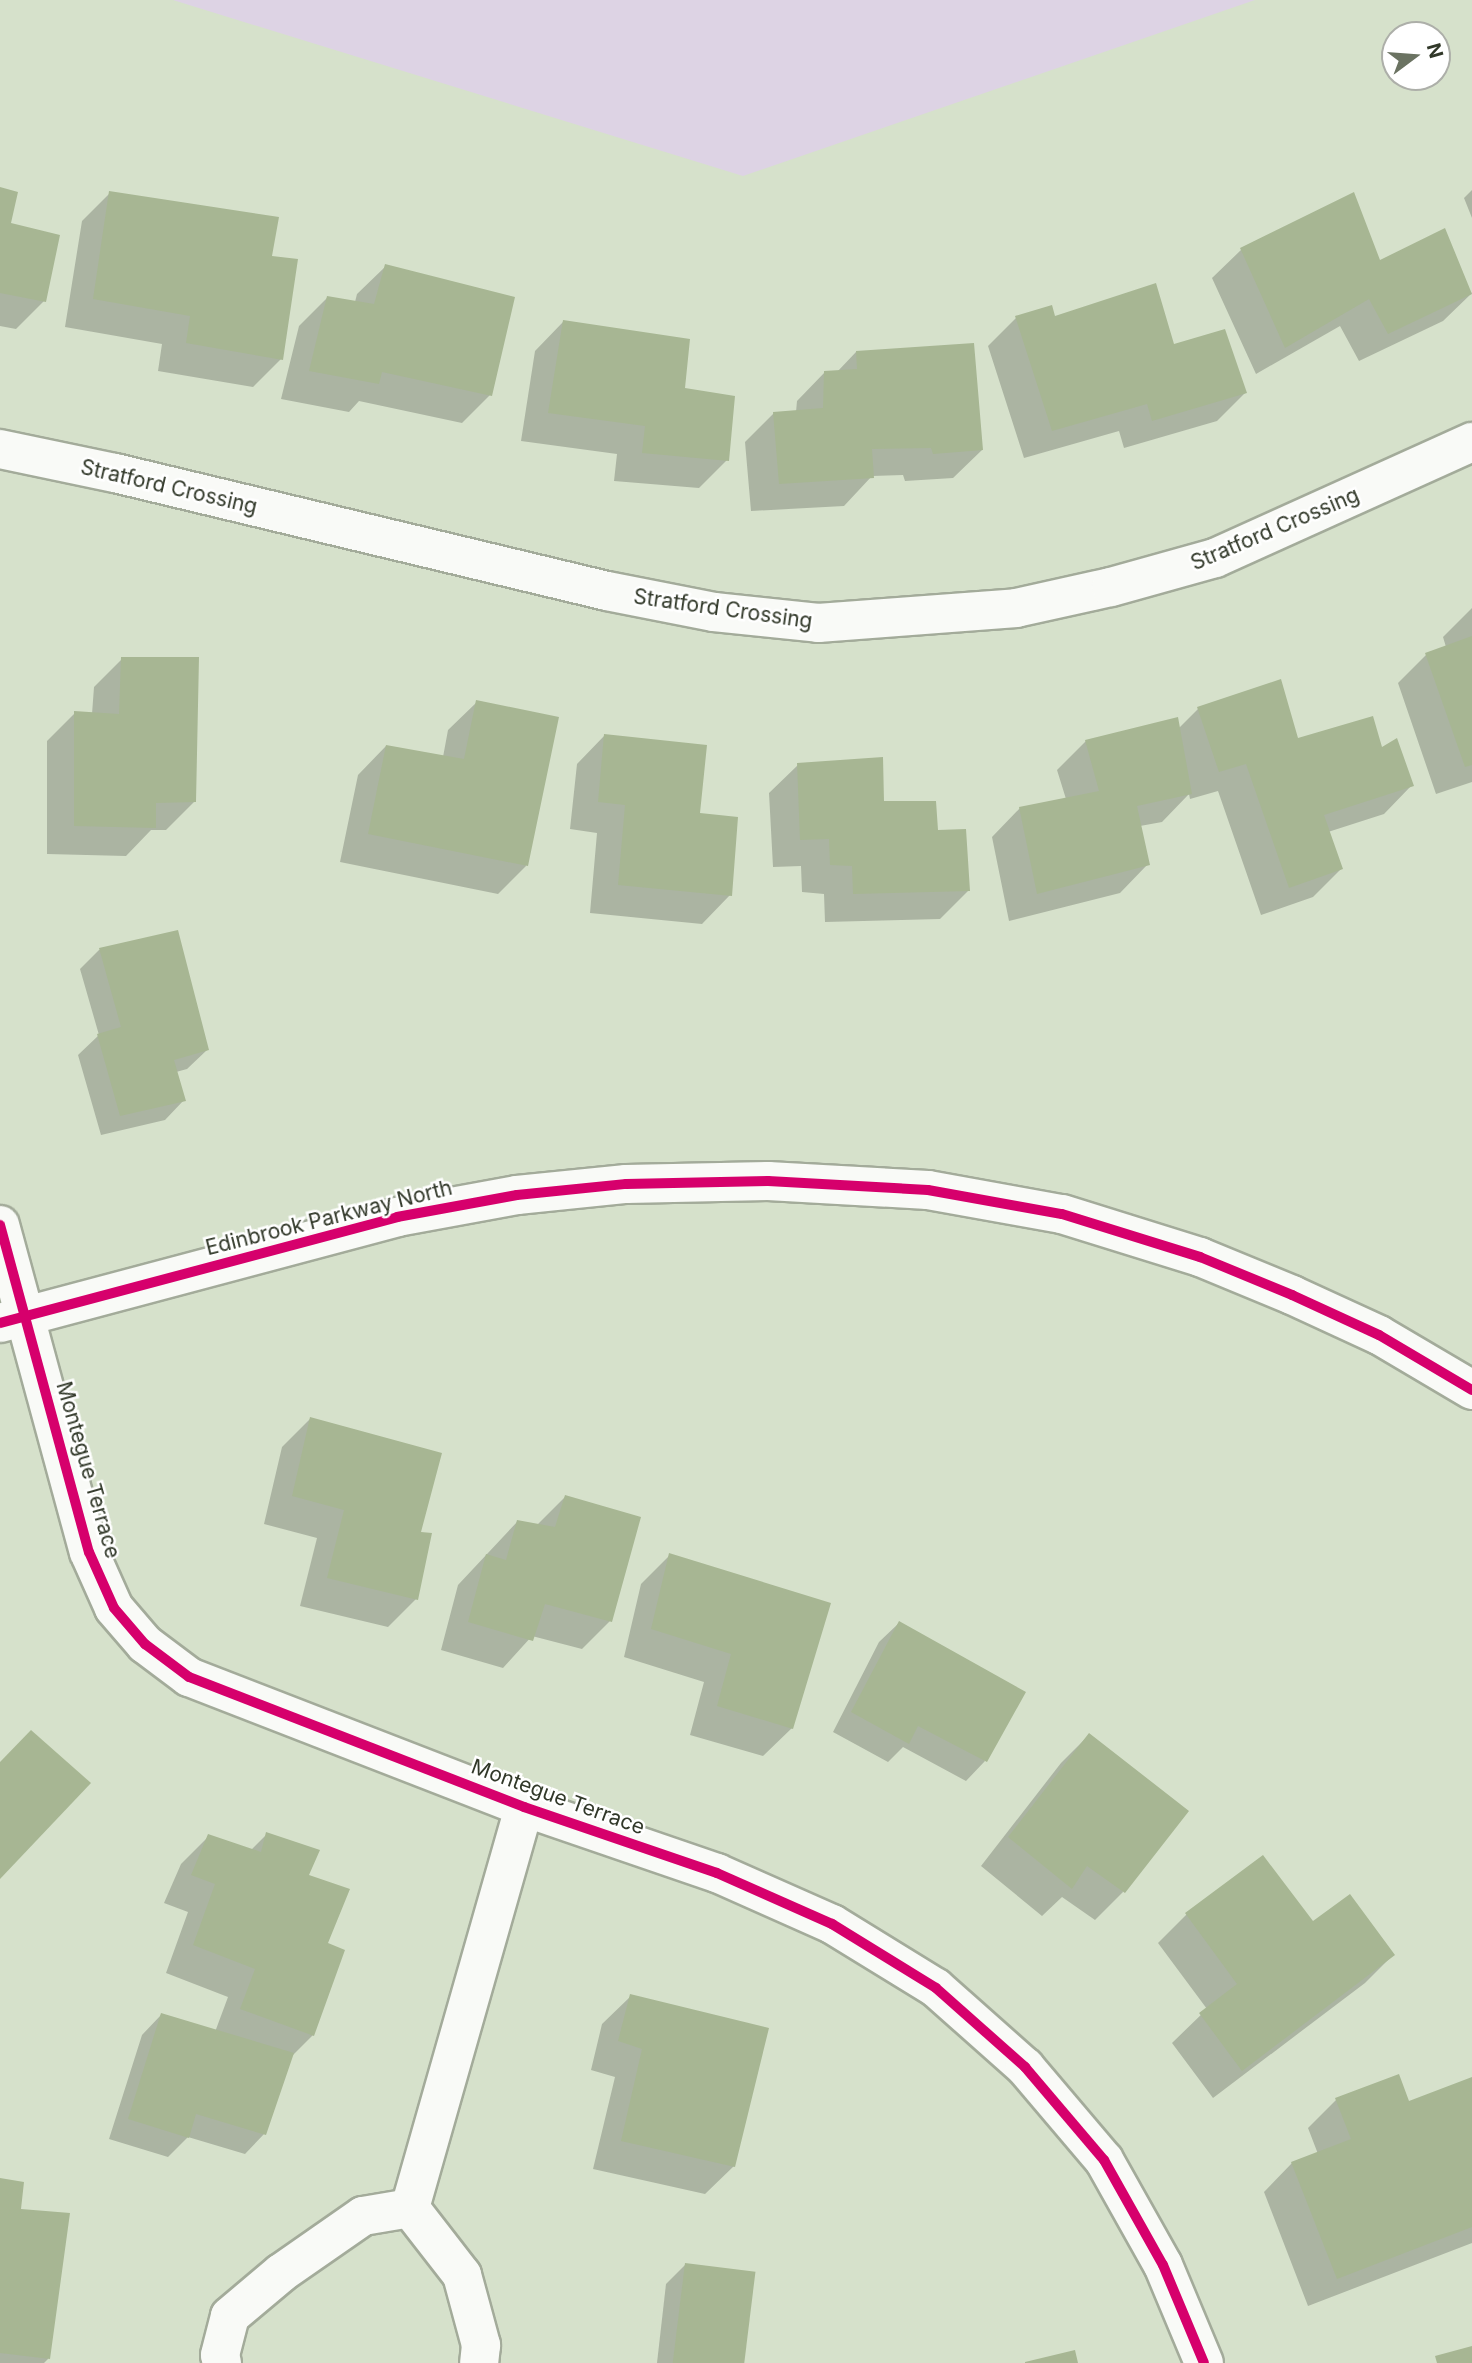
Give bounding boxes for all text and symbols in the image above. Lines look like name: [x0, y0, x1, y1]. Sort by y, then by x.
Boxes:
north arrow: [1381, 21, 1451, 91]
text: N: [1422, 40, 1448, 61]
street label: Stratford Crossing: [78, 454, 260, 520]
street label: Stratford Crossing: [1187, 482, 1363, 576]
street label: Stratford Crossing: [632, 584, 814, 634]
street label: Edinbrook Parkway North: [203, 1175, 455, 1261]
street label: Montegue Terrace: [51, 1379, 125, 1561]
street label: Montegue Terrace: [468, 1754, 648, 1840]

